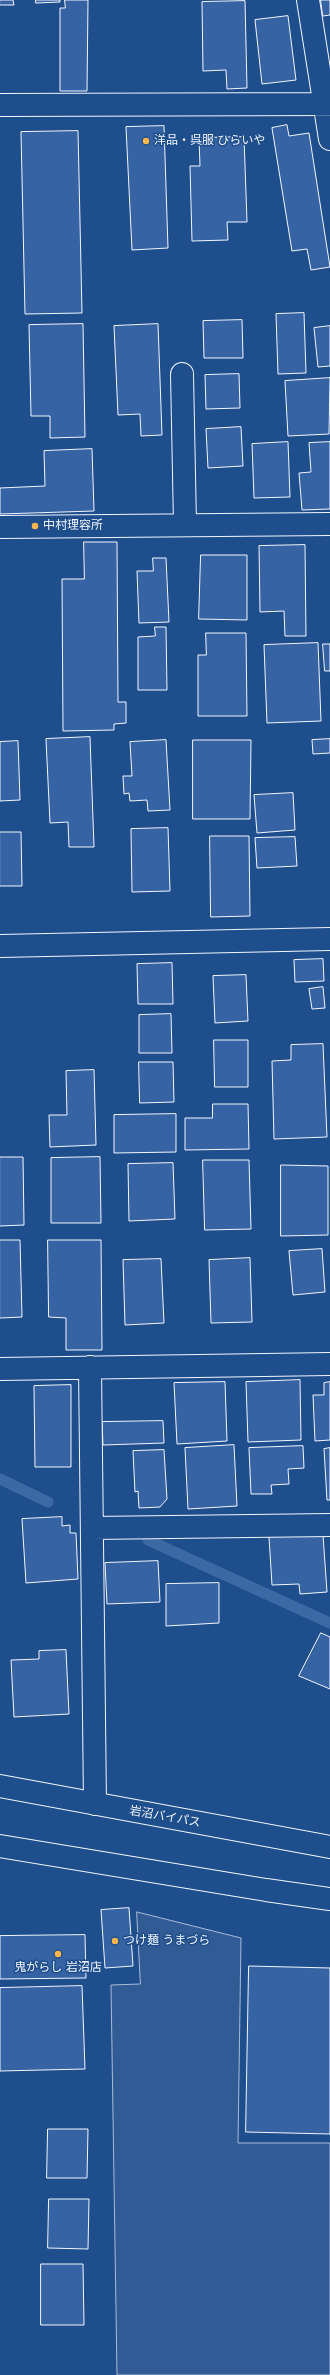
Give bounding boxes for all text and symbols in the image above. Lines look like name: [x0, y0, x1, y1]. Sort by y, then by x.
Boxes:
place label: 洋品・呉服 ひらいや: [154, 134, 265, 148]
marker: 洋品・呉服 ひらいや: [141, 136, 151, 146]
place label: 中村理容所: [43, 519, 103, 533]
marker: 中村理容所: [30, 521, 40, 531]
street label: 岩沼バイパス: [128, 1804, 202, 1830]
place label: つけ麺 うまづら: [123, 1934, 210, 1948]
marker: つけ麺 うまづら: [110, 1936, 120, 1946]
marker: 鬼がらし 岩沼店: [53, 1949, 63, 1959]
place label: 鬼がらし 岩沼店: [14, 1961, 102, 1975]

